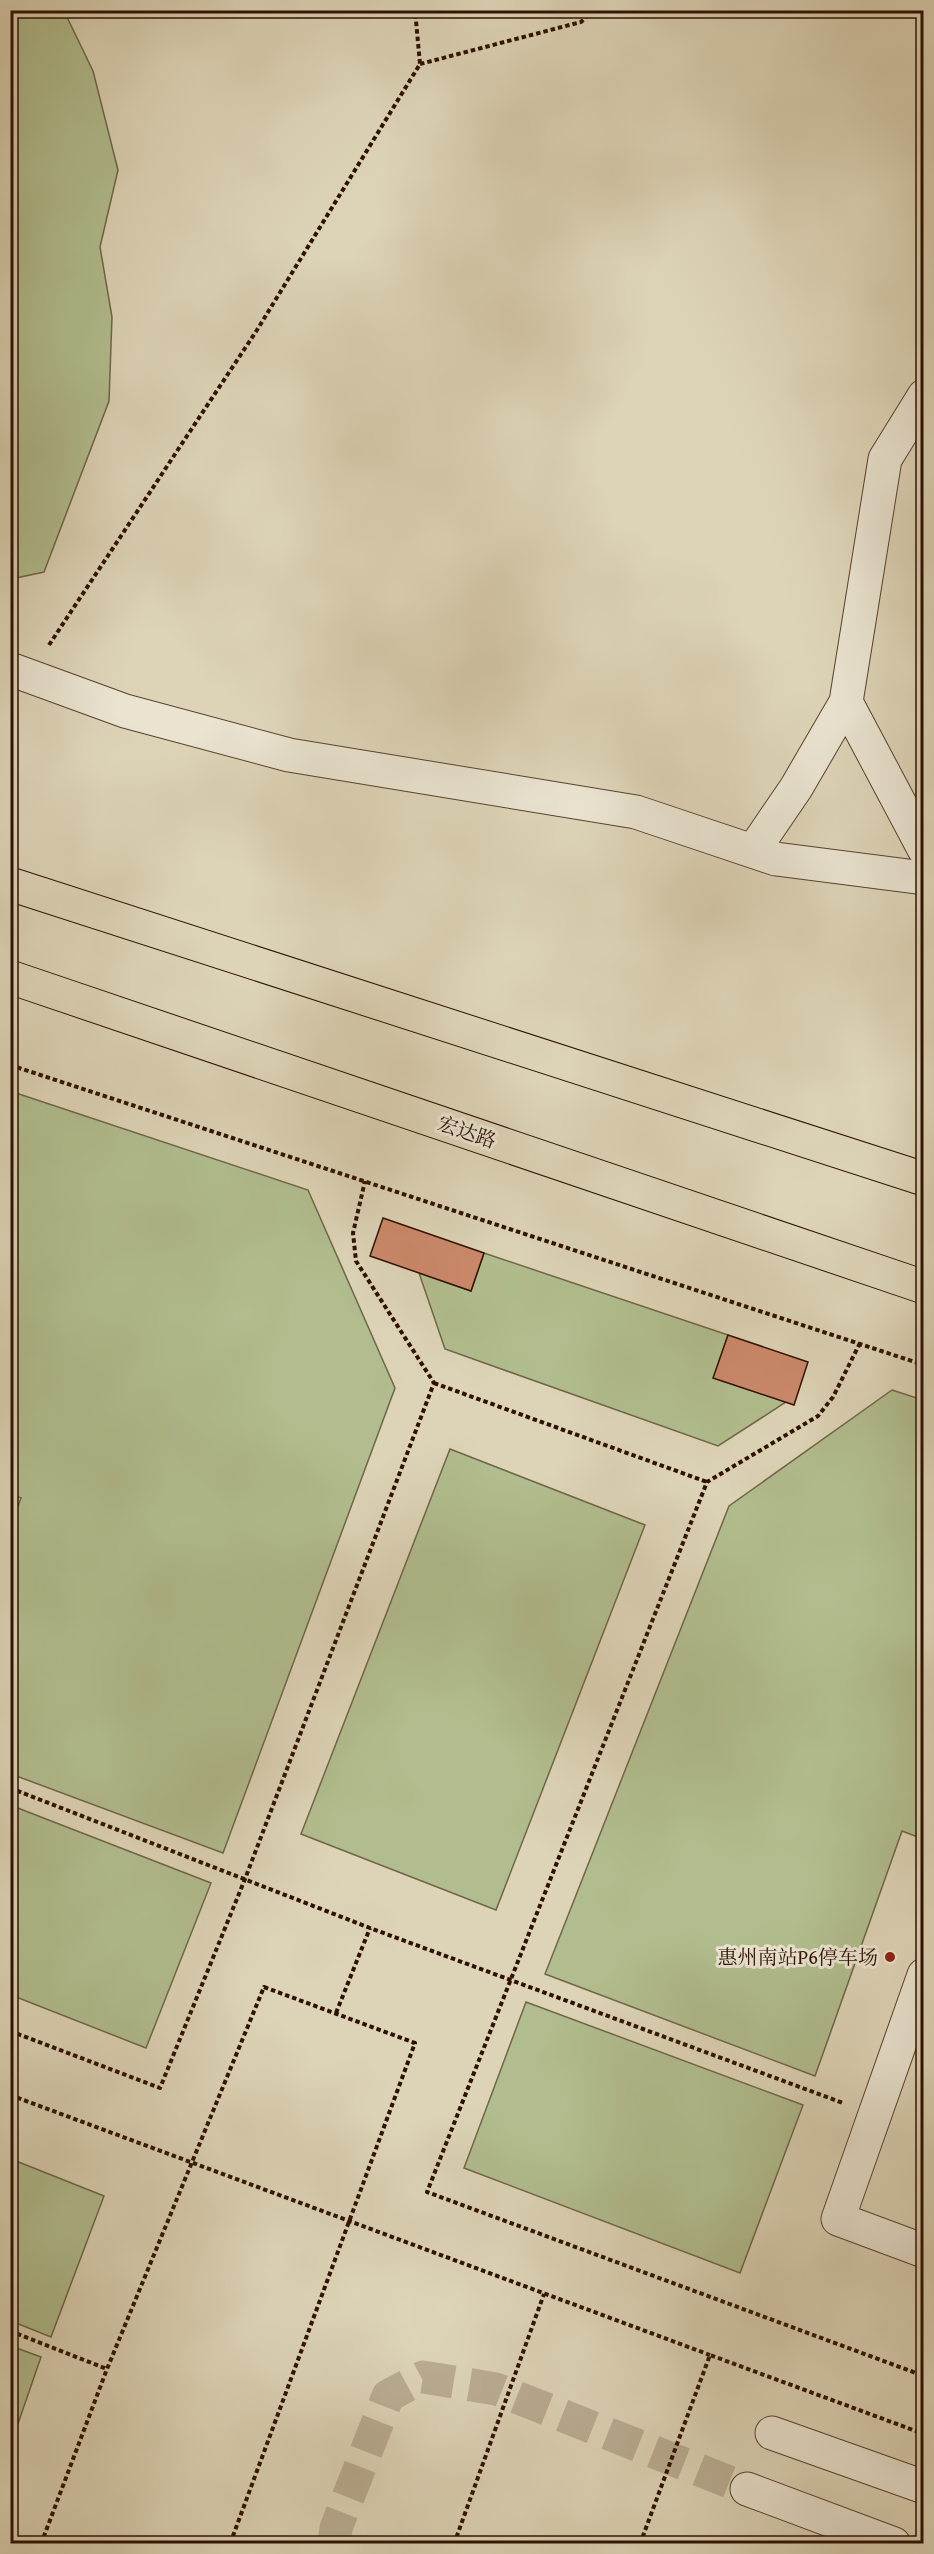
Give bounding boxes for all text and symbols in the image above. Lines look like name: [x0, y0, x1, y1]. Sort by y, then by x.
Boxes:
street label: 宏达路: [434, 1108, 500, 1155]
place label: 惠州南站P6停车场: [718, 1942, 878, 1971]
marker: 惠州南站P6停车场: [883, 1950, 897, 1964]

